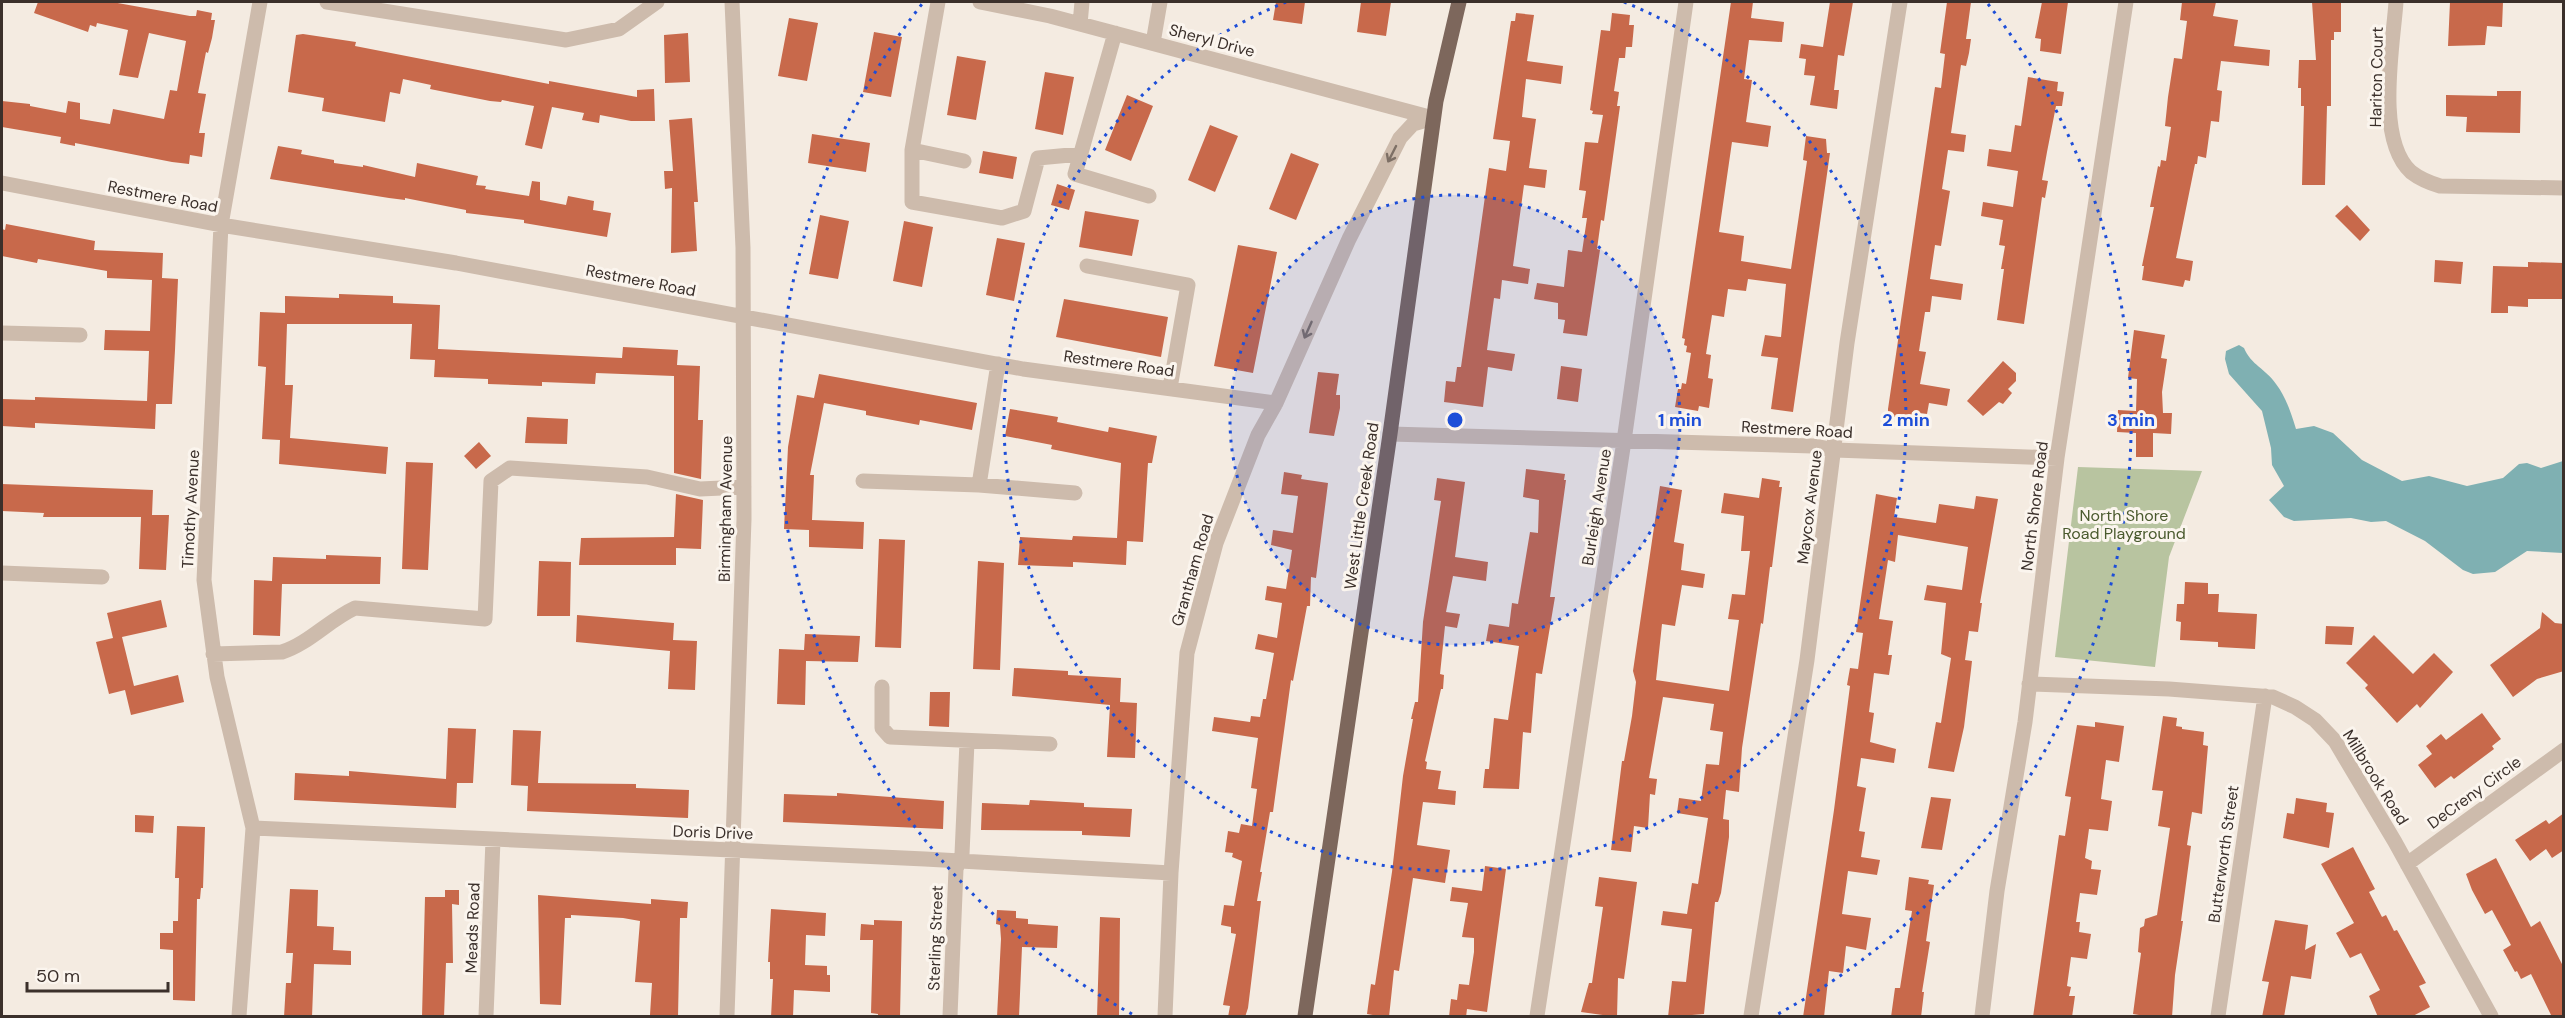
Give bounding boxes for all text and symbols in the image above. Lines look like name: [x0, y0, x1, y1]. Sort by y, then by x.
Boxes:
street label: Sheryl Drive: [1167, 19, 1257, 62]
street label: Hariton Court: [2365, 27, 2388, 128]
one-way arrow: [1386, 145, 1397, 163]
street label: Restmere Road: [106, 176, 220, 217]
street label: Restmere Road: [584, 260, 698, 301]
one-way arrow: [1302, 321, 1314, 339]
street label: Restmere Road: [1062, 345, 1176, 382]
text: 1 min: [1658, 408, 1702, 432]
text: 2 min: [1882, 408, 1930, 432]
text: 3 min: [2107, 408, 2155, 432]
centre of rings: [1445, 410, 1465, 430]
street label: Restmere Road: [1741, 416, 1853, 443]
street label: West Little Creek Road: [1339, 421, 1384, 591]
street label: Birmingham Avenue: [714, 436, 737, 582]
street label: North Shore Road: [2016, 440, 2053, 572]
street label: Burleigh Avenue: [1577, 447, 1616, 567]
street label: Timothy Avenue: [177, 449, 204, 569]
street label: Maycox Avenue: [1792, 449, 1827, 565]
park label: North Shore Road Playground: [2062, 505, 2186, 544]
street label: Grantham Road: [1166, 512, 1219, 629]
street label: Millbrook Road: [2338, 726, 2413, 829]
street label: DeCreny Circle: [2423, 751, 2525, 834]
street label: Butterworth Street: [2203, 784, 2244, 924]
street label: Doris Drive: [672, 821, 754, 844]
street label: Meads Road: [460, 882, 485, 974]
street label: Sterling Street: [923, 885, 948, 991]
scale bar: [27, 955, 168, 993]
text: 50 m: [36, 964, 80, 988]

